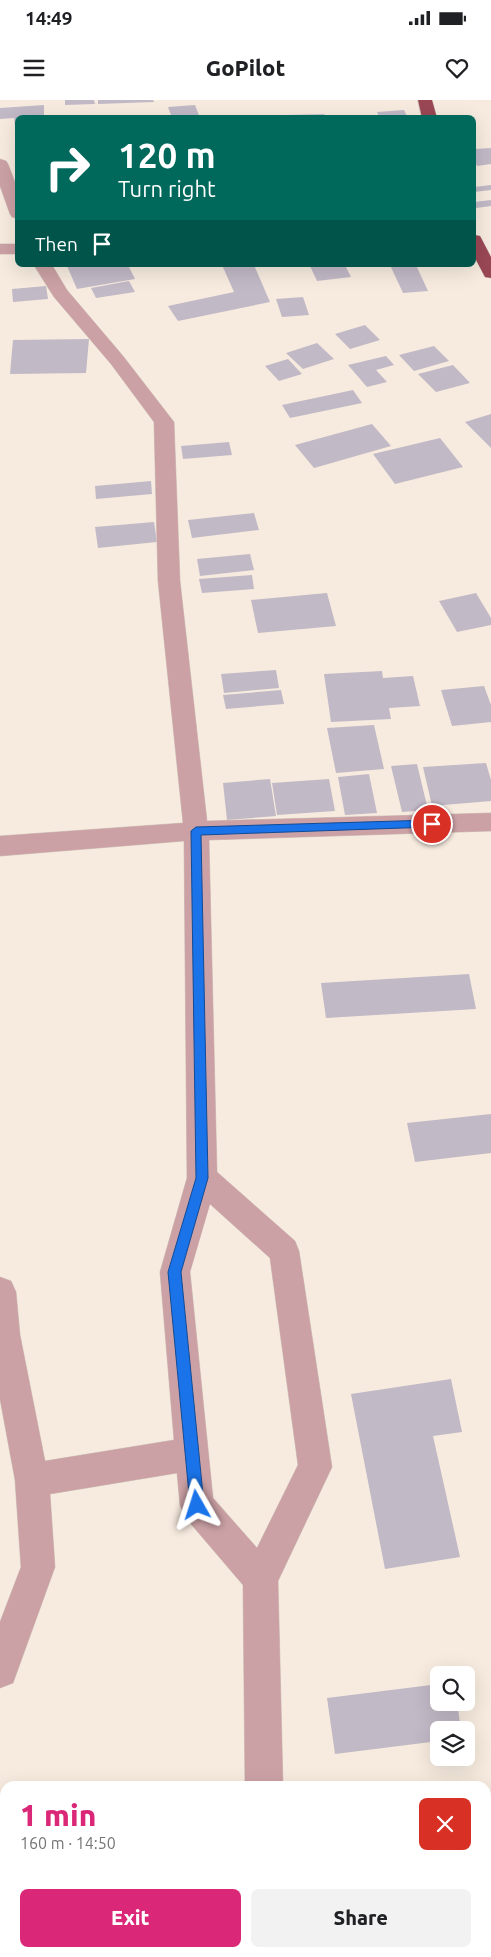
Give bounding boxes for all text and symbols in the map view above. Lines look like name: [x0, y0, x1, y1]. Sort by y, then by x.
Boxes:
text: 14:49: [25, 7, 73, 29]
icon: menu: [20, 54, 48, 82]
icon: heart: [443, 54, 471, 82]
text: GoPilot: [206, 55, 285, 80]
icon: right: [35, 135, 100, 200]
text: 120 m: [118, 135, 216, 175]
text: Turn right: [118, 176, 216, 201]
icon: arrive: [88, 230, 116, 258]
text: Then: [35, 233, 78, 255]
pin: [411, 803, 453, 845]
icon: arrive: [418, 810, 446, 838]
position arrow: [170, 1478, 222, 1530]
map controls: [430, 1666, 475, 1766]
button: search: [430, 1666, 475, 1711]
button: layers: [430, 1721, 475, 1766]
text: 1 min: [20, 1798, 96, 1832]
button: close: [419, 1798, 471, 1850]
text: 160 m · 14:50: [20, 1834, 116, 1852]
button: Exit: [20, 1889, 241, 1947]
button: Share: [251, 1889, 471, 1947]

